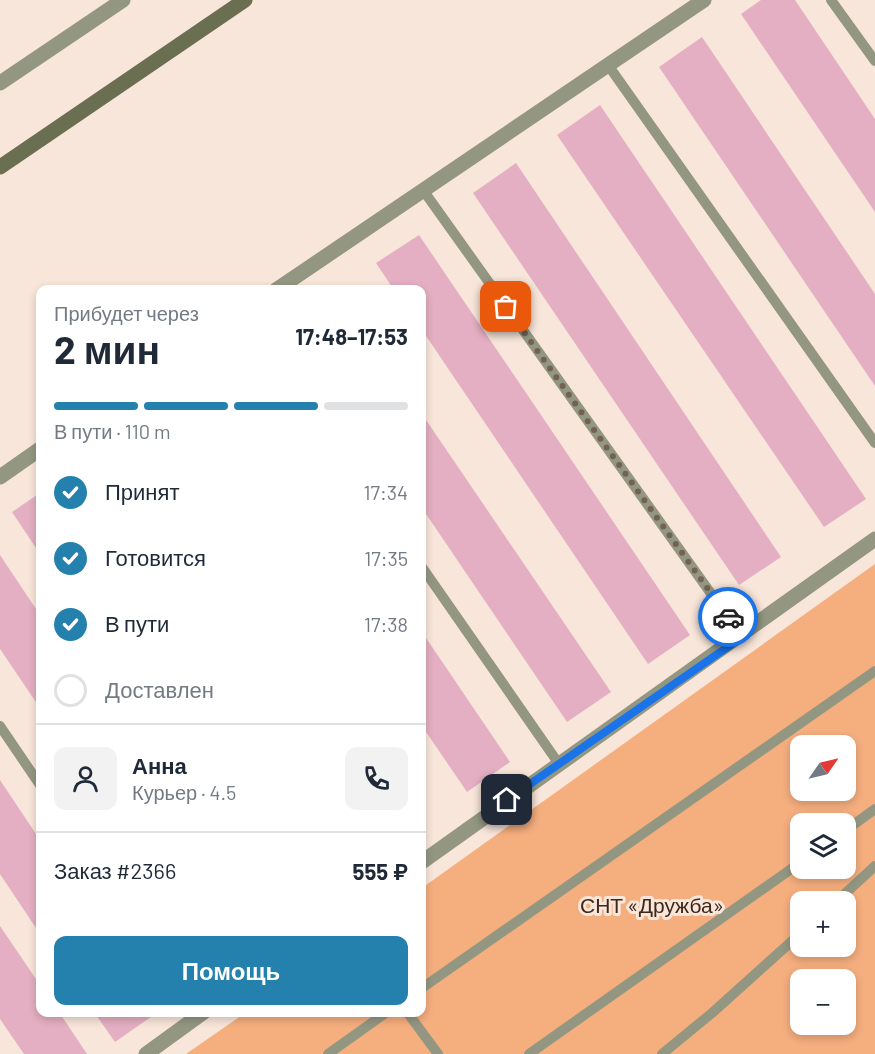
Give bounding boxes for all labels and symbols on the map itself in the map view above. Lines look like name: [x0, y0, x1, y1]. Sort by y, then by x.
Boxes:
pin: [480, 281, 531, 332]
courier: [698, 587, 758, 647]
north arrow: [790, 735, 856, 801]
pin: [481, 774, 532, 825]
park label: СНТ «Дружба»: [580, 892, 724, 917]

